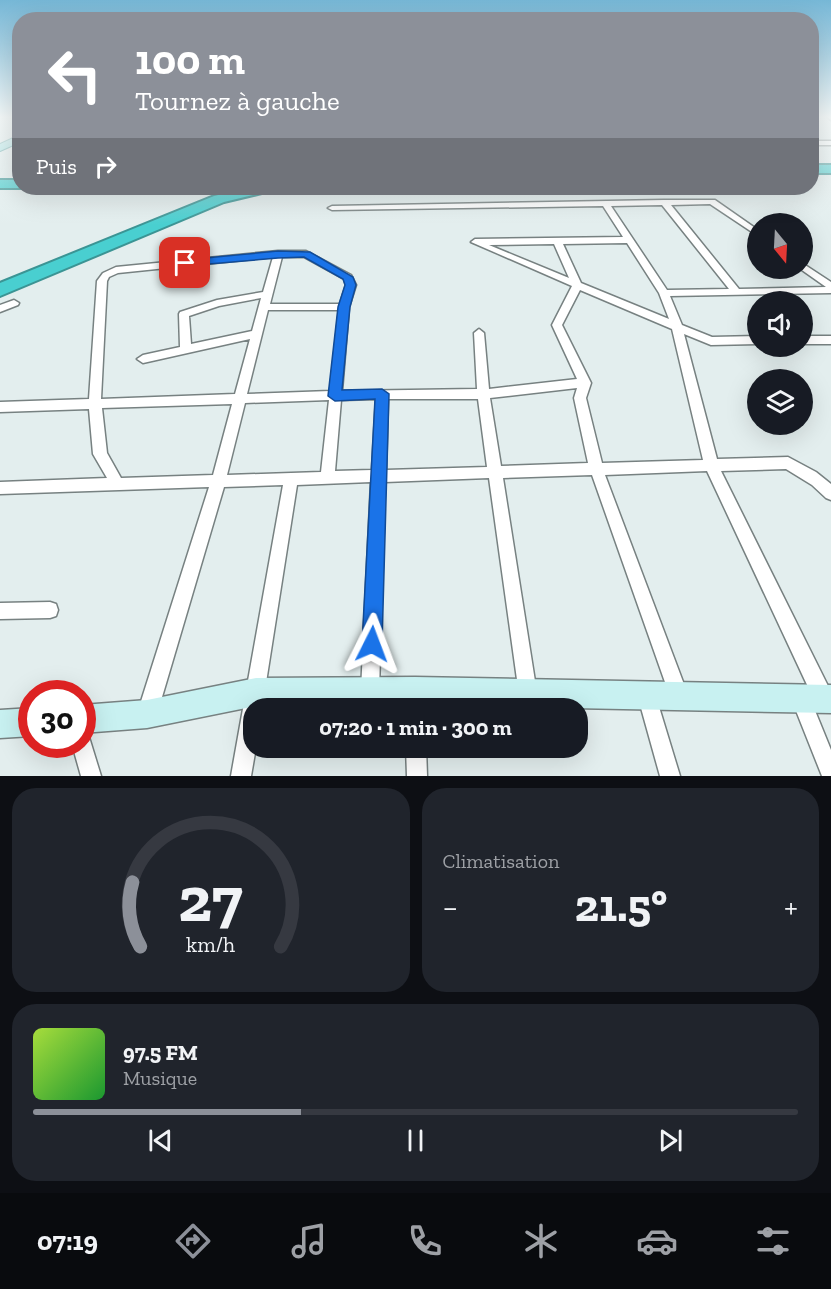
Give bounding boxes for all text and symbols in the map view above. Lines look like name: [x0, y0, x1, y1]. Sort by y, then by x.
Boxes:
text: 100 m: [135, 34, 245, 85]
icon: left: [36, 36, 114, 114]
text: Tournez à gauche: [135, 85, 340, 117]
icon: right: [89, 150, 122, 183]
text: Puis: [36, 153, 77, 180]
north arrow: [747, 213, 813, 279]
map controls: [747, 213, 813, 435]
pin: [159, 237, 210, 288]
icon: arrive: [168, 246, 201, 279]
button: sound: [747, 291, 813, 357]
button: layers: [747, 369, 813, 435]
position arrow: [340, 612, 404, 676]
speed limit sign: 30: [18, 680, 96, 758]
text: 07:20 · 1 min · 300 m: [319, 714, 512, 741]
text: Climatisation: [443, 849, 559, 873]
text: 27: [179, 862, 243, 937]
text: 21.5°: [575, 879, 667, 933]
text: −: [443, 887, 458, 926]
text: +: [784, 887, 798, 926]
text: km/h: [186, 932, 235, 957]
text: 97.5 FM: [123, 1039, 198, 1066]
text: Musique: [123, 1066, 197, 1090]
icon: previous: [144, 1124, 177, 1157]
icon: pause: [399, 1124, 432, 1157]
icon: next: [654, 1124, 687, 1157]
icon: directions: [172, 1220, 214, 1262]
icon: music: [288, 1220, 330, 1262]
icon: phone: [404, 1220, 446, 1262]
icon: climate: [520, 1220, 562, 1262]
icon: car: [636, 1220, 678, 1262]
icon: filters: [752, 1220, 794, 1262]
text: 07:19: [37, 1225, 98, 1257]

